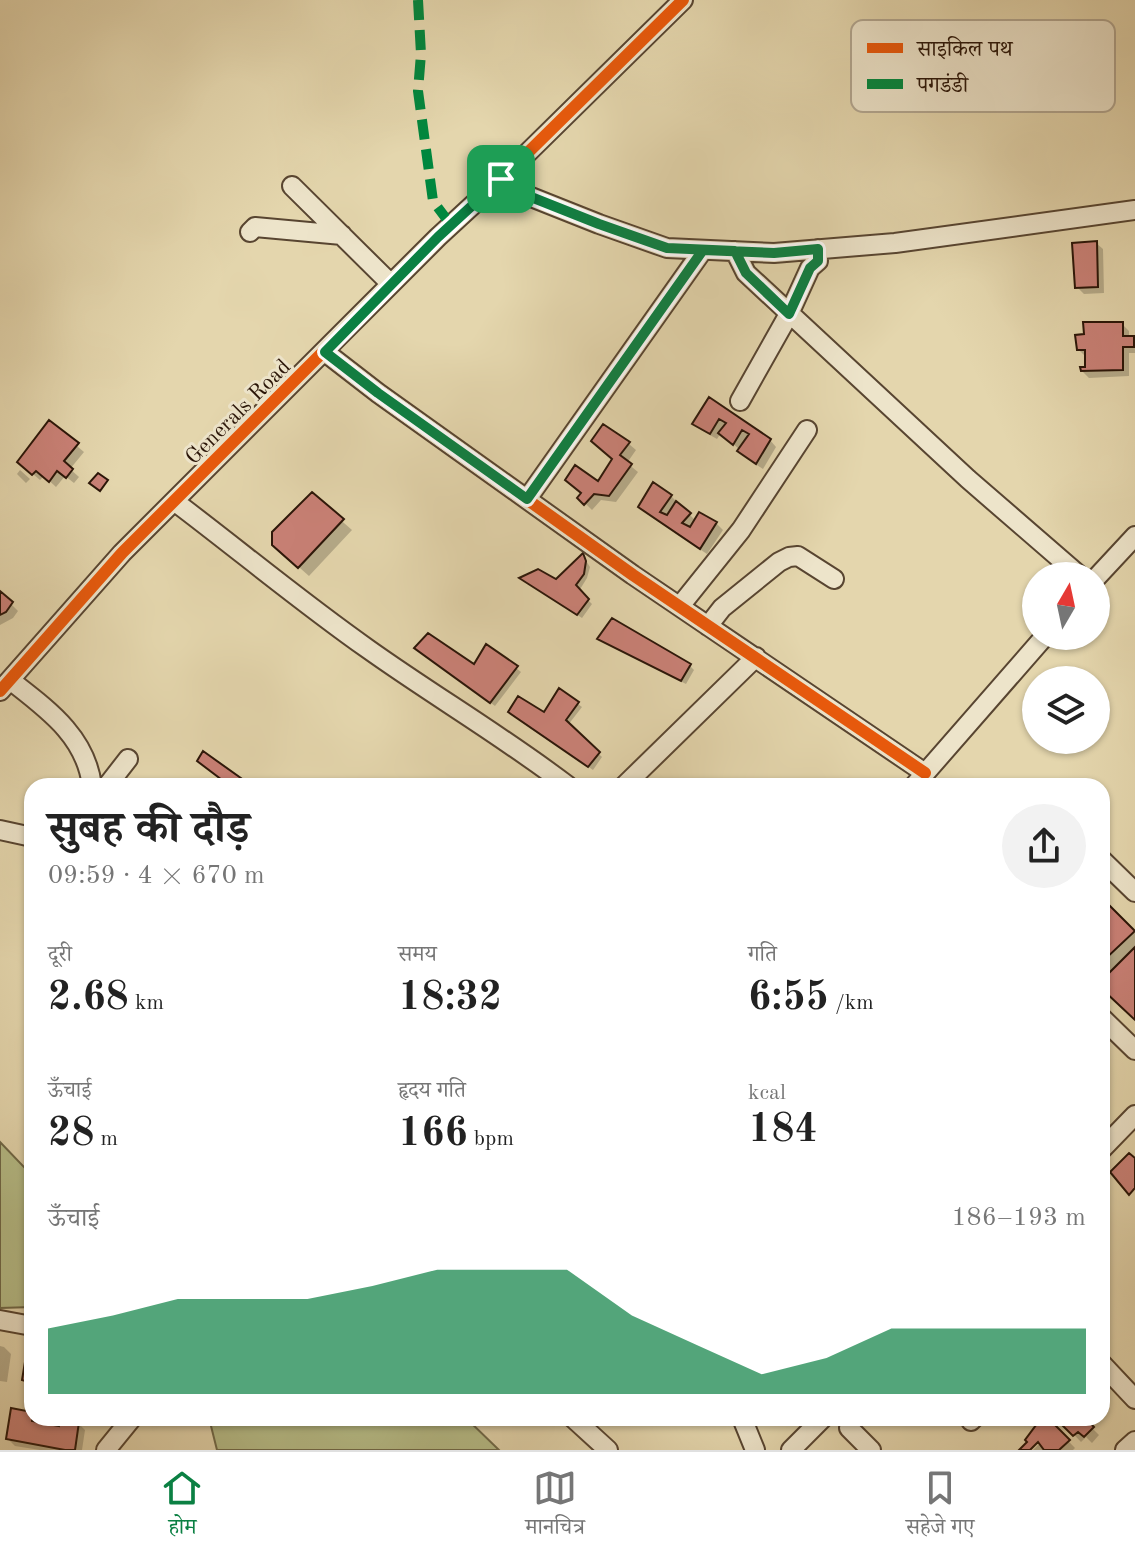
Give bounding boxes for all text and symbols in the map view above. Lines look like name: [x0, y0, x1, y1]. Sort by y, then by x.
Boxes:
legend: [851, 20, 1115, 112]
text: साइकिल पथ: [916, 36, 1014, 61]
text: पगडंडी: [916, 72, 970, 97]
pin: [467, 145, 535, 213]
icon: arrive: [479, 157, 523, 201]
street label: Generals Road: [182, 356, 295, 469]
north arrow: [1022, 562, 1110, 650]
map controls: [1022, 562, 1110, 754]
button: layers: [1022, 666, 1110, 754]
button: share: [1002, 804, 1086, 888]
text: सुबह की दौड़: [48, 808, 249, 852]
text: 09:59 · 4 × 670 m: [48, 863, 265, 889]
text: दूरी: [48, 944, 72, 966]
text: समय: [398, 944, 437, 966]
text: गति: [748, 944, 777, 966]
text: 2.68: [48, 979, 129, 1019]
text: 18:32: [398, 979, 502, 1019]
text: 6:55: [748, 979, 829, 1019]
text: km: [129, 992, 164, 1014]
text: /km: [829, 992, 874, 1014]
text: ऊँचाई: [48, 1080, 91, 1102]
text: हृदय गति: [398, 1080, 466, 1102]
text: kcal: [748, 1082, 786, 1104]
text: 184: [748, 1111, 818, 1151]
text: 28: [48, 1115, 94, 1155]
text: 166: [398, 1115, 468, 1155]
text: m: [94, 1128, 118, 1150]
text: bpm: [468, 1128, 514, 1150]
text: 186–193 m: [951, 1205, 1086, 1231]
text: ऊँचाई: [48, 1206, 99, 1232]
tab: होम: [160, 1466, 204, 1548]
tab: मानचित्र: [525, 1466, 585, 1548]
tab: सहेजे गए: [906, 1466, 975, 1548]

